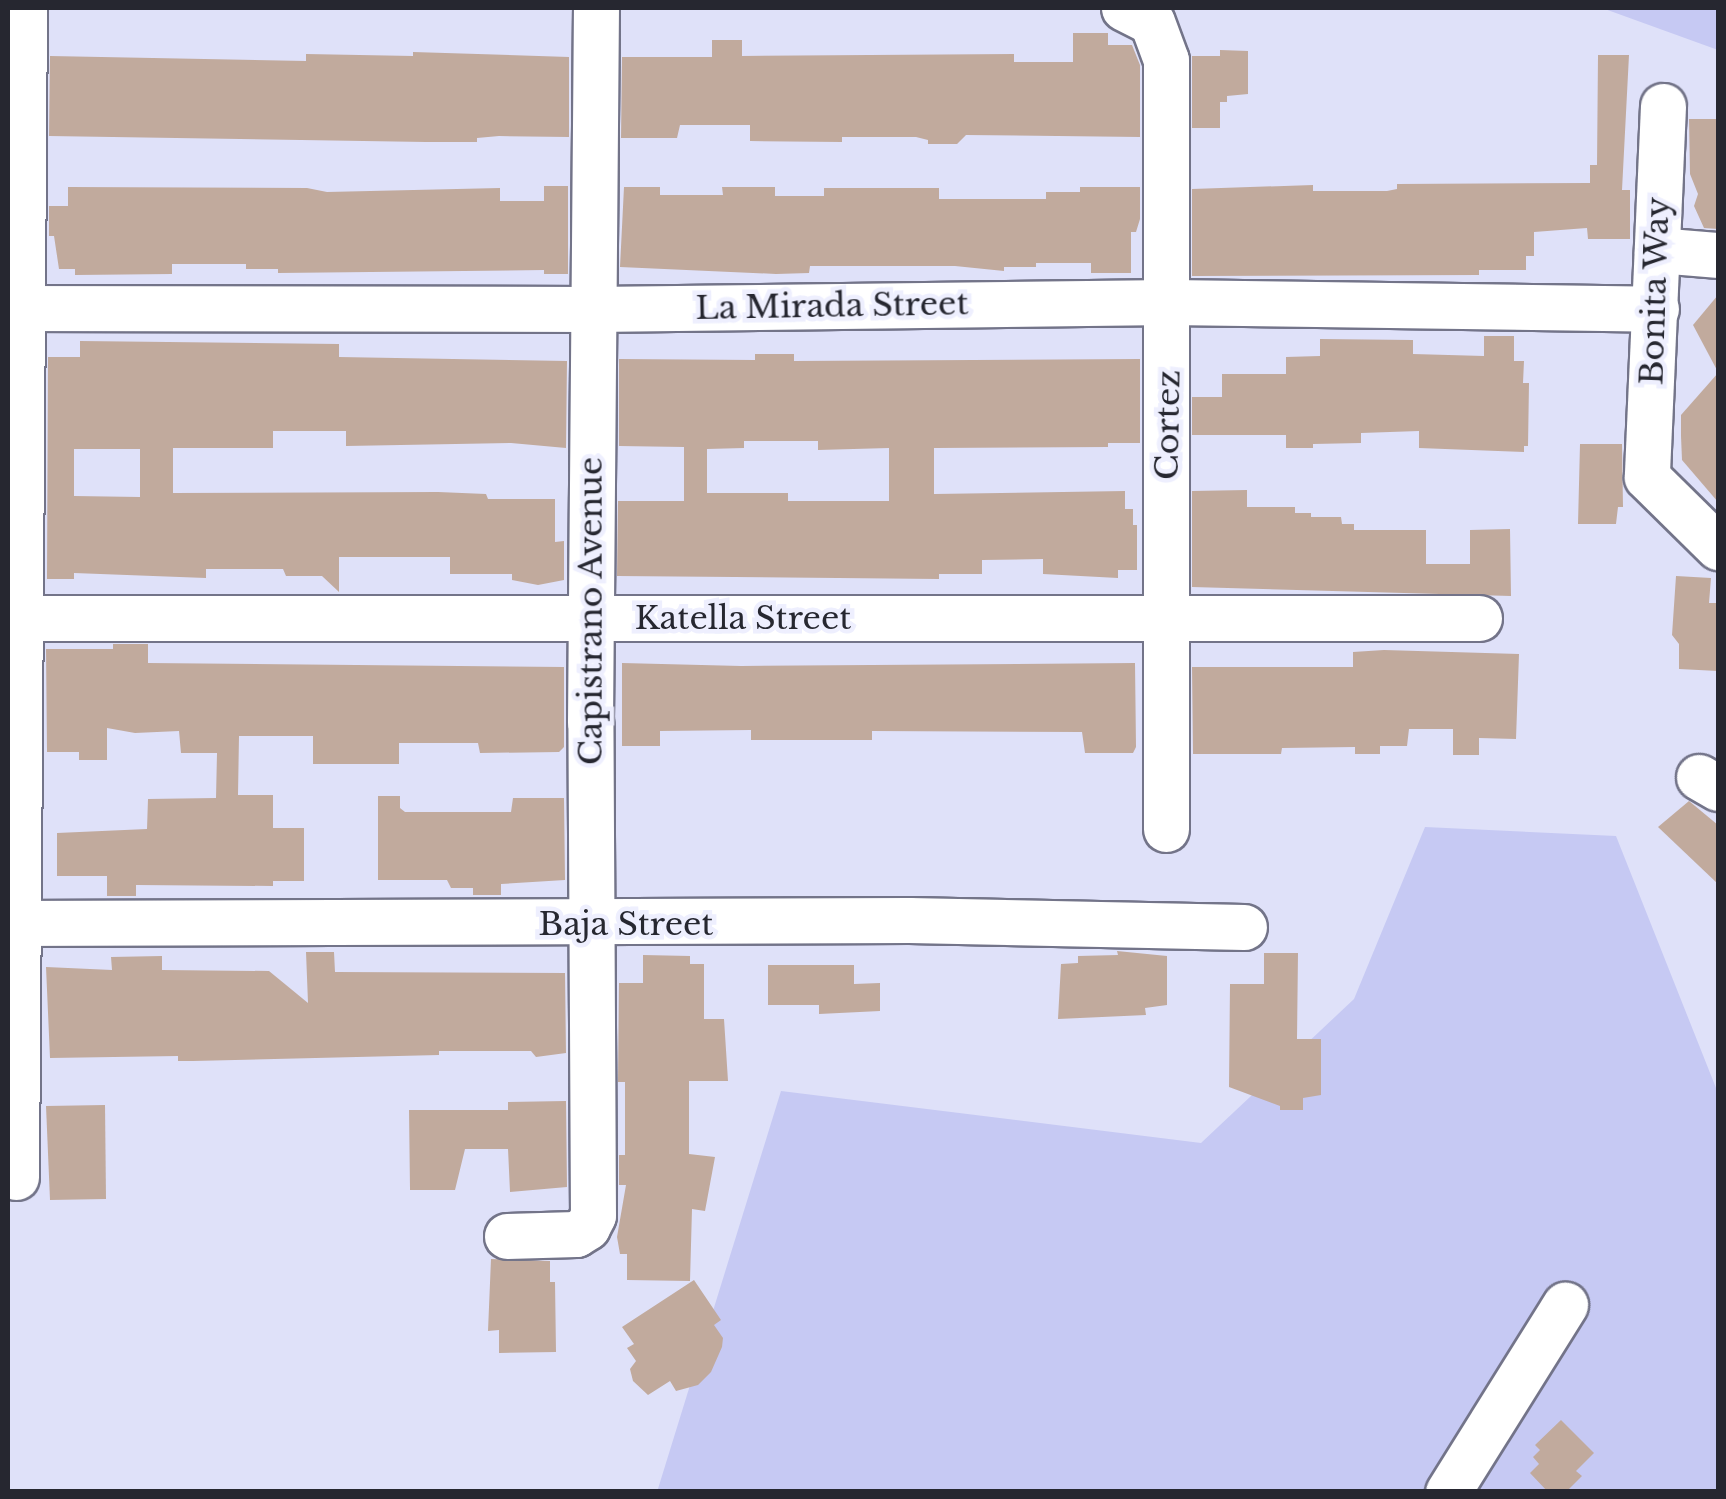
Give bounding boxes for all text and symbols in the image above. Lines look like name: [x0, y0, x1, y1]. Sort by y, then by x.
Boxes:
street label: Bonita Way: [1633, 196, 1677, 386]
street label: La Mirada Street: [695, 284, 969, 328]
street label: Cortez: [1148, 370, 1188, 480]
street label: Capistrano Avenue: [572, 456, 610, 766]
street label: Katella Street: [634, 599, 852, 637]
street label: Baja Street: [538, 905, 714, 943]

